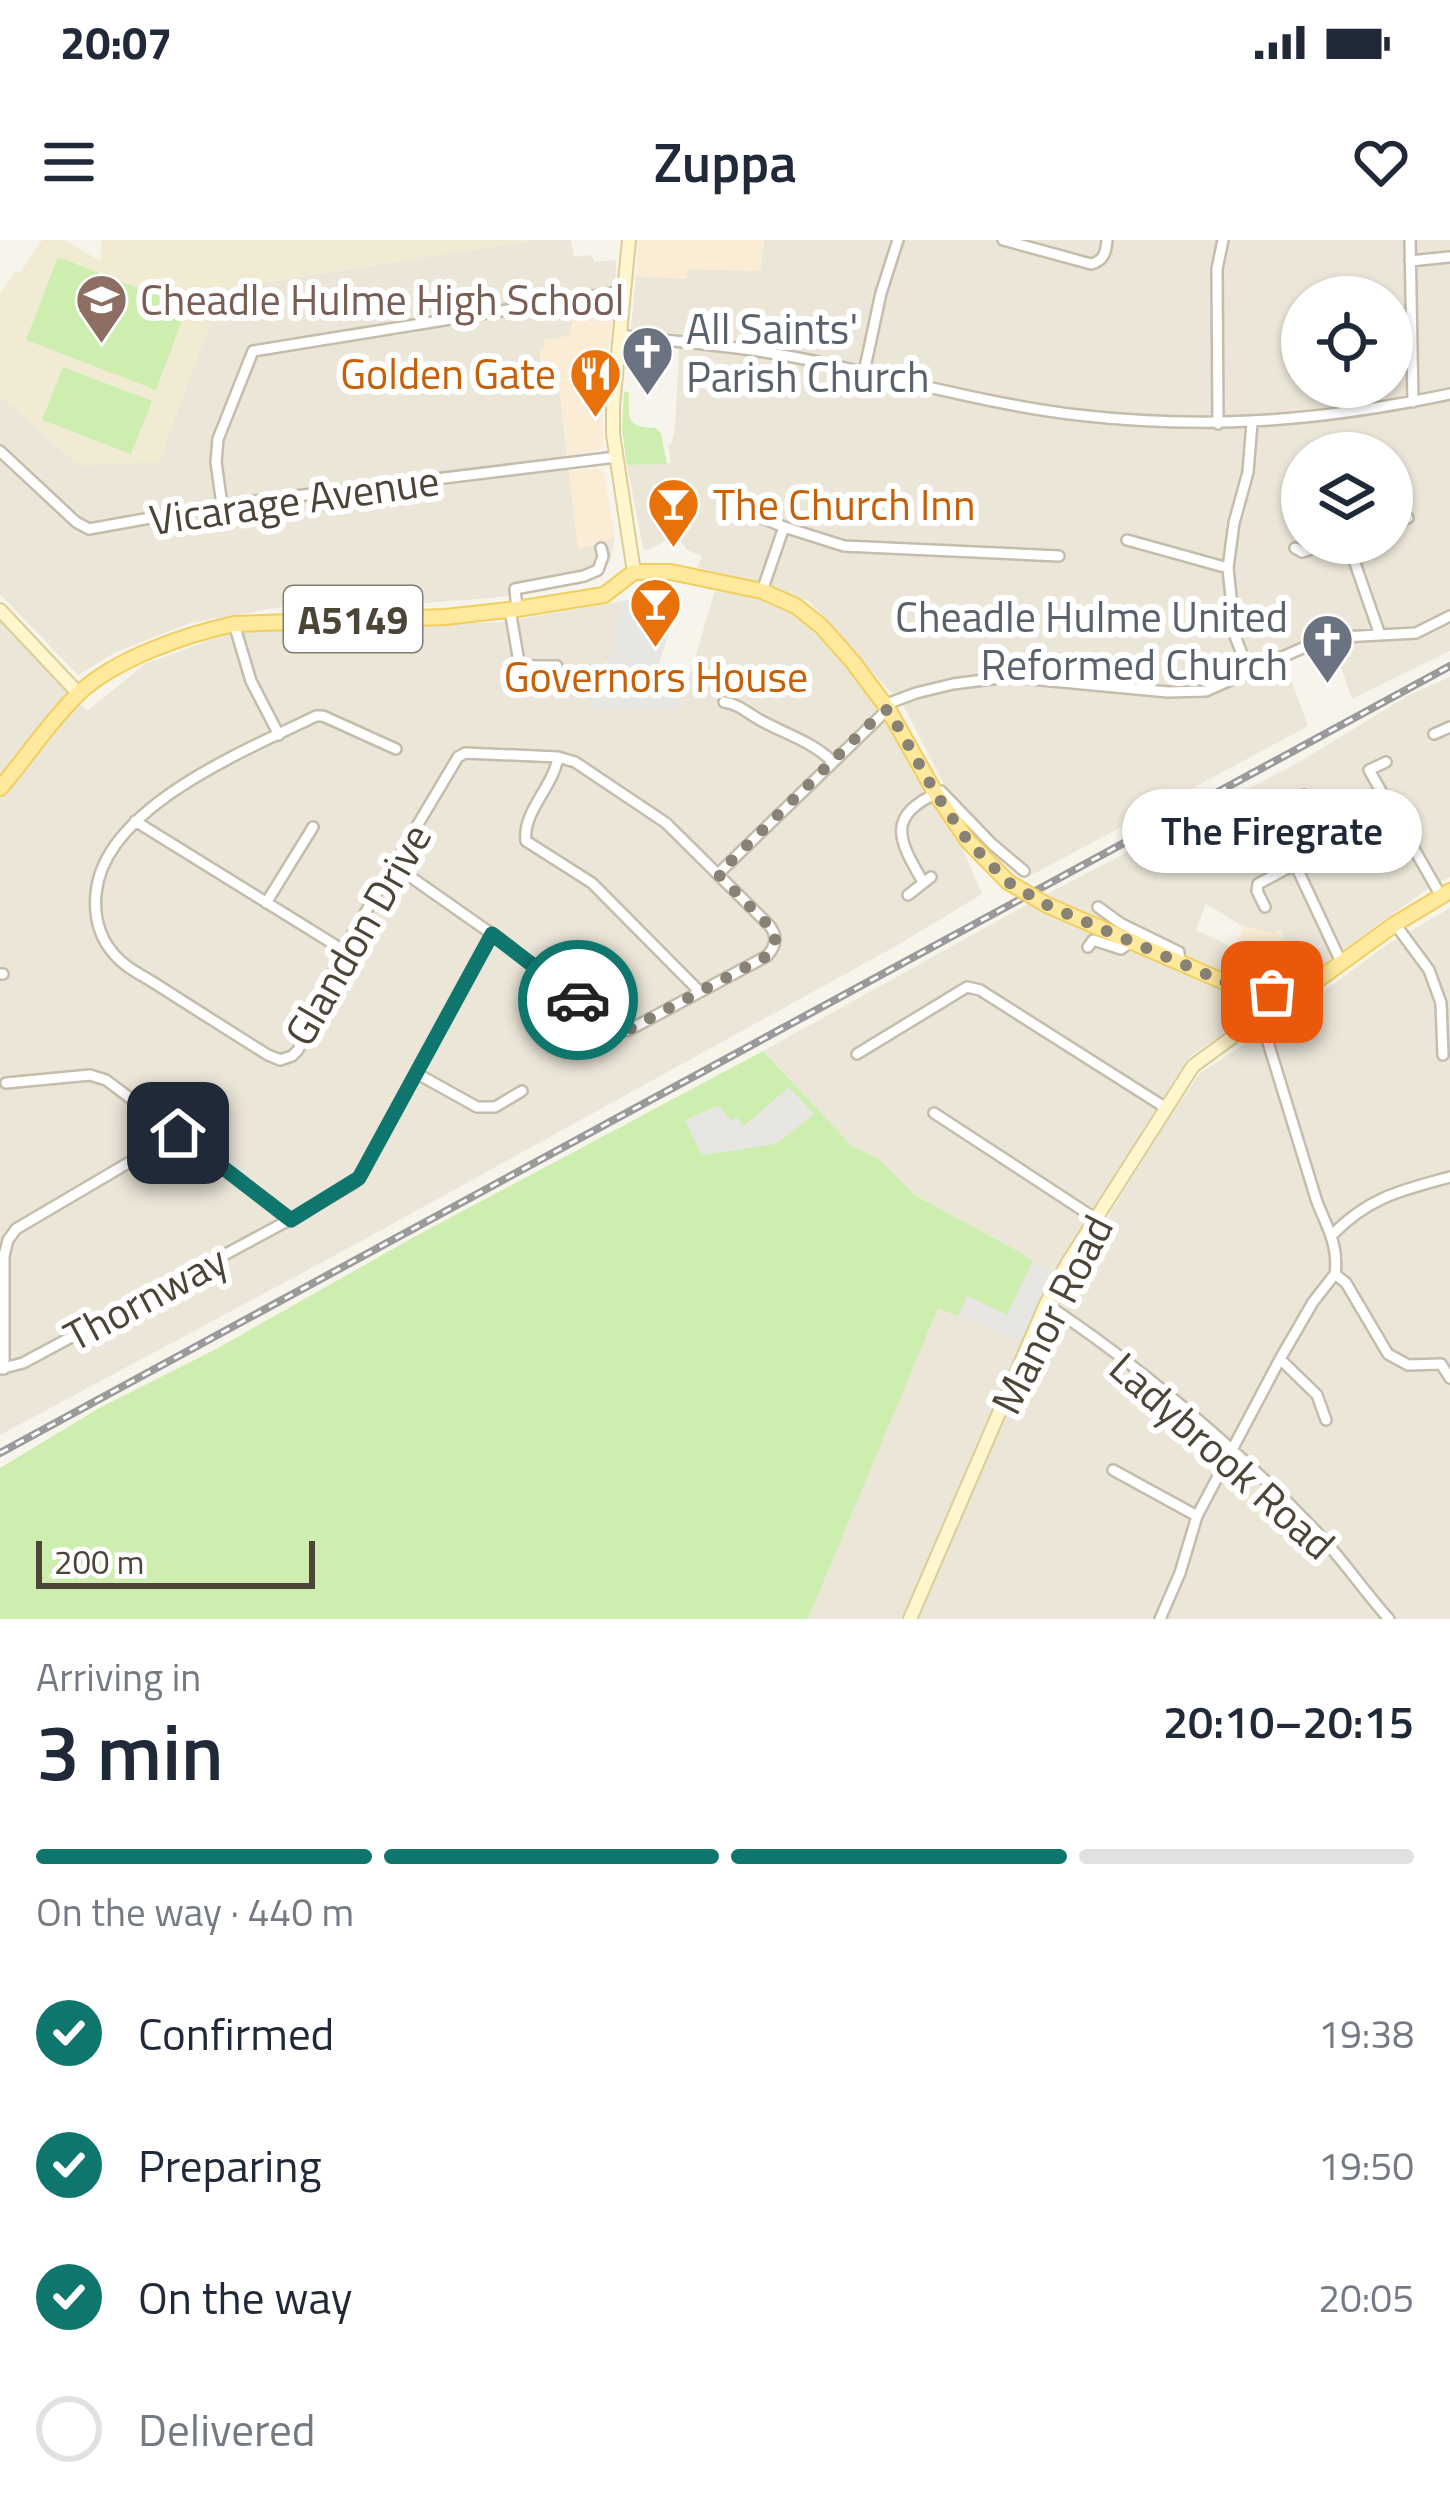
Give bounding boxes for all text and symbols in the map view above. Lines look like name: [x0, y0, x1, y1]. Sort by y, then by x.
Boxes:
text: 20:07: [60, 8, 172, 76]
text: Zuppa: [653, 121, 797, 203]
icon: menu: [36, 129, 102, 195]
icon: heart: [1348, 129, 1414, 195]
place label: Cheadle Hulme High School: [140, 267, 625, 331]
school or university icon: Cheadle Hulme High School: [73, 271, 129, 345]
map controls: [1281, 276, 1413, 564]
button: locate: [1281, 276, 1413, 408]
place label: All Saints' Parish Church: [686, 296, 929, 408]
church icon: All Saints' Parish Church: [619, 324, 675, 398]
place label: Golden Gate: [340, 341, 556, 405]
restaurant icon: Golden Gate: [567, 345, 623, 419]
button: layers: [1281, 432, 1413, 564]
street label: Vicarage Avenue: [145, 447, 443, 551]
place label: The Church Inn: [713, 472, 975, 536]
bar icon: The Church Inn: [646, 476, 702, 550]
bar icon: Governors House: [628, 576, 684, 650]
place label: Cheadle Hulme United Reformed Church: [895, 584, 1288, 696]
road number: A5149: [284, 586, 422, 652]
church icon: Cheadle Hulme United Reformed Church: [1299, 612, 1355, 686]
place label: Governors House: [504, 644, 808, 708]
callout: The Firegrate: [1122, 788, 1422, 872]
text: The Firegrate: [1161, 801, 1383, 860]
street label: Glandon Drive: [267, 811, 447, 1057]
courier: [518, 940, 638, 1060]
pin: [1221, 941, 1323, 1043]
icon: bag: [1239, 959, 1305, 1025]
icon: car: [545, 967, 611, 1033]
pin: [127, 1082, 229, 1184]
icon: home: [145, 1100, 211, 1166]
street label: Manor Road: [974, 1203, 1128, 1425]
street label: Thornway: [52, 1227, 238, 1367]
street label: Ladybrook Road: [1096, 1336, 1350, 1574]
scale bar: [36, 1535, 315, 1588]
text: 200 m: [54, 1537, 144, 1587]
text: Arriving in: [36, 1647, 201, 1706]
text: 20:10–20:15: [1163, 1687, 1414, 1755]
text: 3 min: [36, 1692, 224, 1810]
text: On the way · 440 m: [36, 1882, 354, 1941]
text: Confirmed: [138, 1999, 334, 2067]
icon: check: [36, 2000, 102, 2066]
text: 19:38: [1318, 2004, 1414, 2063]
text: Preparing: [138, 2131, 322, 2199]
icon: check: [36, 2132, 102, 2198]
text: 19:50: [1318, 2136, 1414, 2195]
text: On the way: [138, 2263, 352, 2331]
icon: check: [36, 2264, 102, 2330]
text: 20:05: [1318, 2268, 1414, 2327]
text: Delivered: [138, 2395, 316, 2463]

